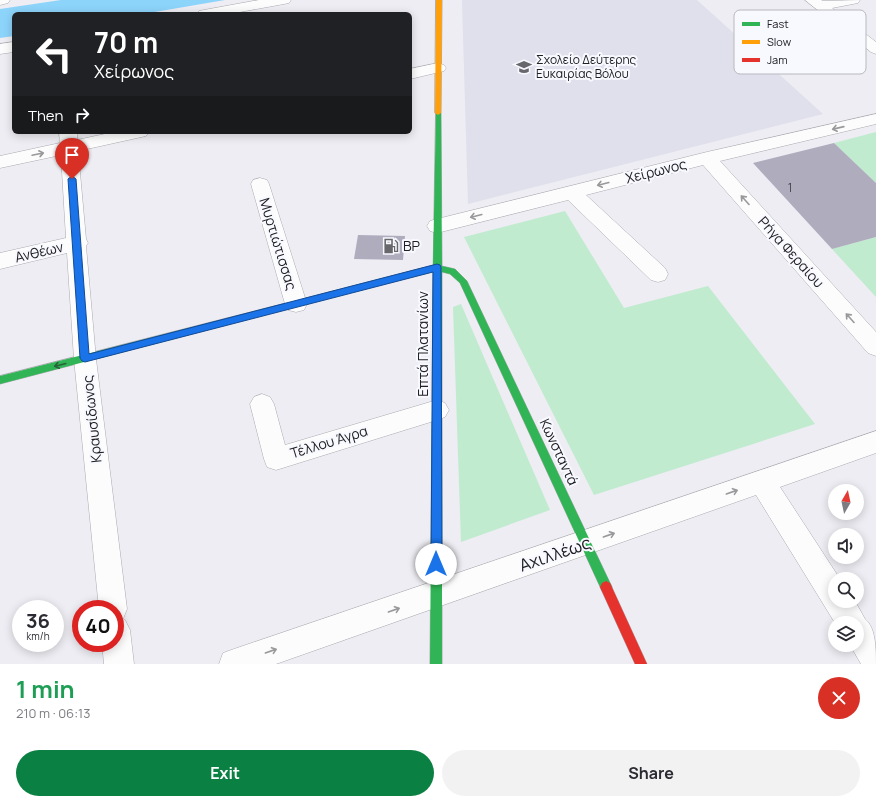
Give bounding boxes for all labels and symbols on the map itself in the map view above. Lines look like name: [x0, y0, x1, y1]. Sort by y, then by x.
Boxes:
legend: [734, 10, 866, 74]
text: Fast: [767, 16, 789, 31]
text: Slow: [767, 34, 792, 49]
place label: Σχολείο Δεύτερης Ευκαιρίας Βόλου: [536, 51, 637, 82]
text: Jam: [767, 52, 788, 67]
school or university icon: Σχολείο Δεύτερης Ευκαιρίας Βόλου: [515, 58, 533, 76]
one-way arrow: [832, 125, 845, 132]
pin: [55, 138, 89, 179]
one-way arrow: [31, 149, 44, 157]
street label: Χείρωνος: [623, 154, 689, 187]
house number: 1: [788, 179, 792, 196]
one-way arrow: [596, 181, 609, 188]
street label: Μυρτιώτισσας: [255, 195, 302, 293]
one-way arrow: [740, 195, 749, 205]
one-way arrow: [470, 212, 483, 220]
street label: Ρήγα Φεραίου: [754, 212, 828, 291]
place label: BP: [403, 236, 421, 255]
street label: Ανθέων: [13, 237, 65, 266]
fuel station icon: BP: [382, 237, 400, 255]
street label: Επτά Πλατανίων: [413, 291, 432, 397]
one-way arrow: [845, 313, 855, 323]
one-way arrow: [54, 362, 67, 369]
street label: Κραυσίδωνος: [77, 374, 106, 464]
street label: Κωνσταντά: [536, 415, 583, 488]
street label: Τέλλου Άγρα: [288, 421, 370, 462]
north arrow: [828, 484, 864, 520]
one-way arrow: [725, 488, 738, 495]
one-way arrow: [603, 530, 615, 538]
street label: Αχιλλέως: [516, 531, 594, 577]
position arrow: [415, 543, 457, 585]
speed limit sign: 40: [72, 600, 124, 652]
one-way arrow: [388, 605, 400, 613]
one-way arrow: [264, 647, 276, 655]

